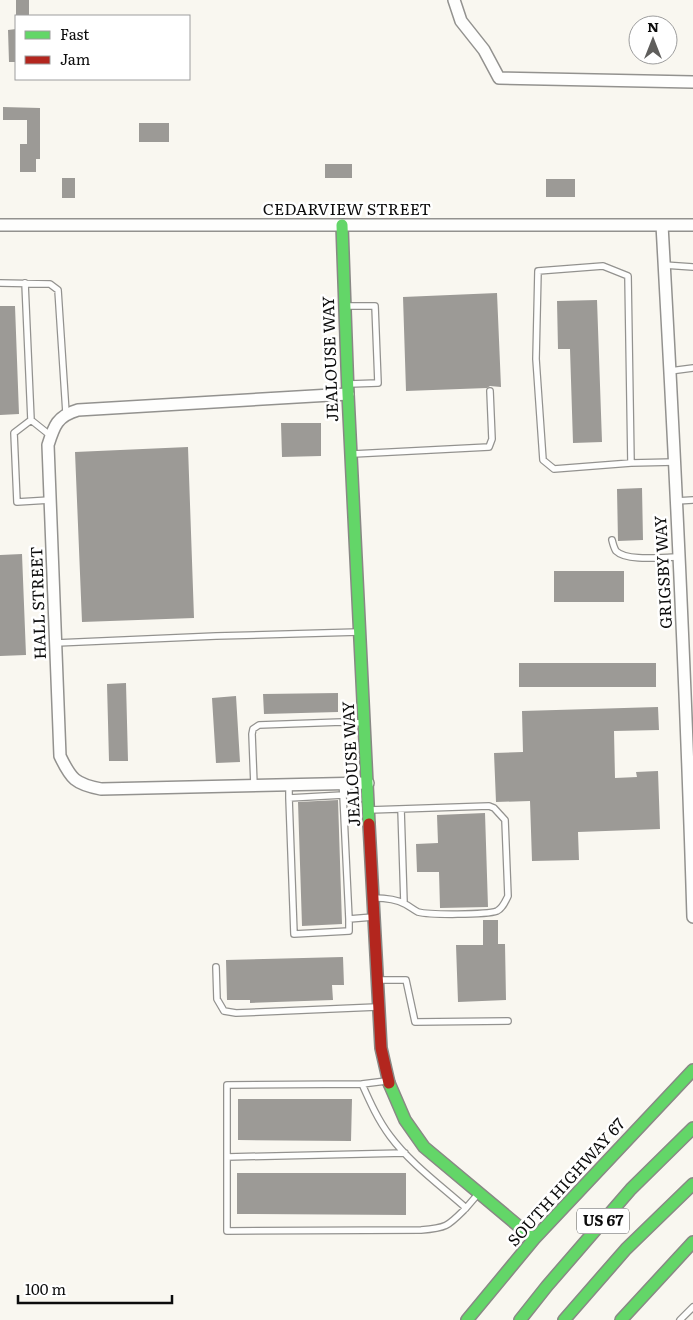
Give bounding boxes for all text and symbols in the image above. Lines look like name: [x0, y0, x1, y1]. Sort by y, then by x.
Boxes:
legend: [15, 15, 190, 80]
north arrow: [628, 15, 678, 65]
text: N: [647, 16, 659, 36]
text: Fast: [60, 22, 89, 45]
text: Jam: [60, 47, 91, 70]
street label: CEDARVIEW STREET: [263, 196, 431, 220]
street label: JEALOUSE WAY: [315, 295, 343, 422]
street label: GRIGSBY WAY: [647, 514, 677, 629]
street label: HALL STREET: [23, 546, 51, 660]
street label: JEALOUSE WAY: [335, 700, 365, 828]
street label: SOUTH HIGHWAY 67: [501, 1112, 630, 1251]
road number: US 67: [577, 1208, 629, 1234]
scale bar: [18, 1272, 171, 1304]
text: 100 m: [25, 1277, 66, 1300]

